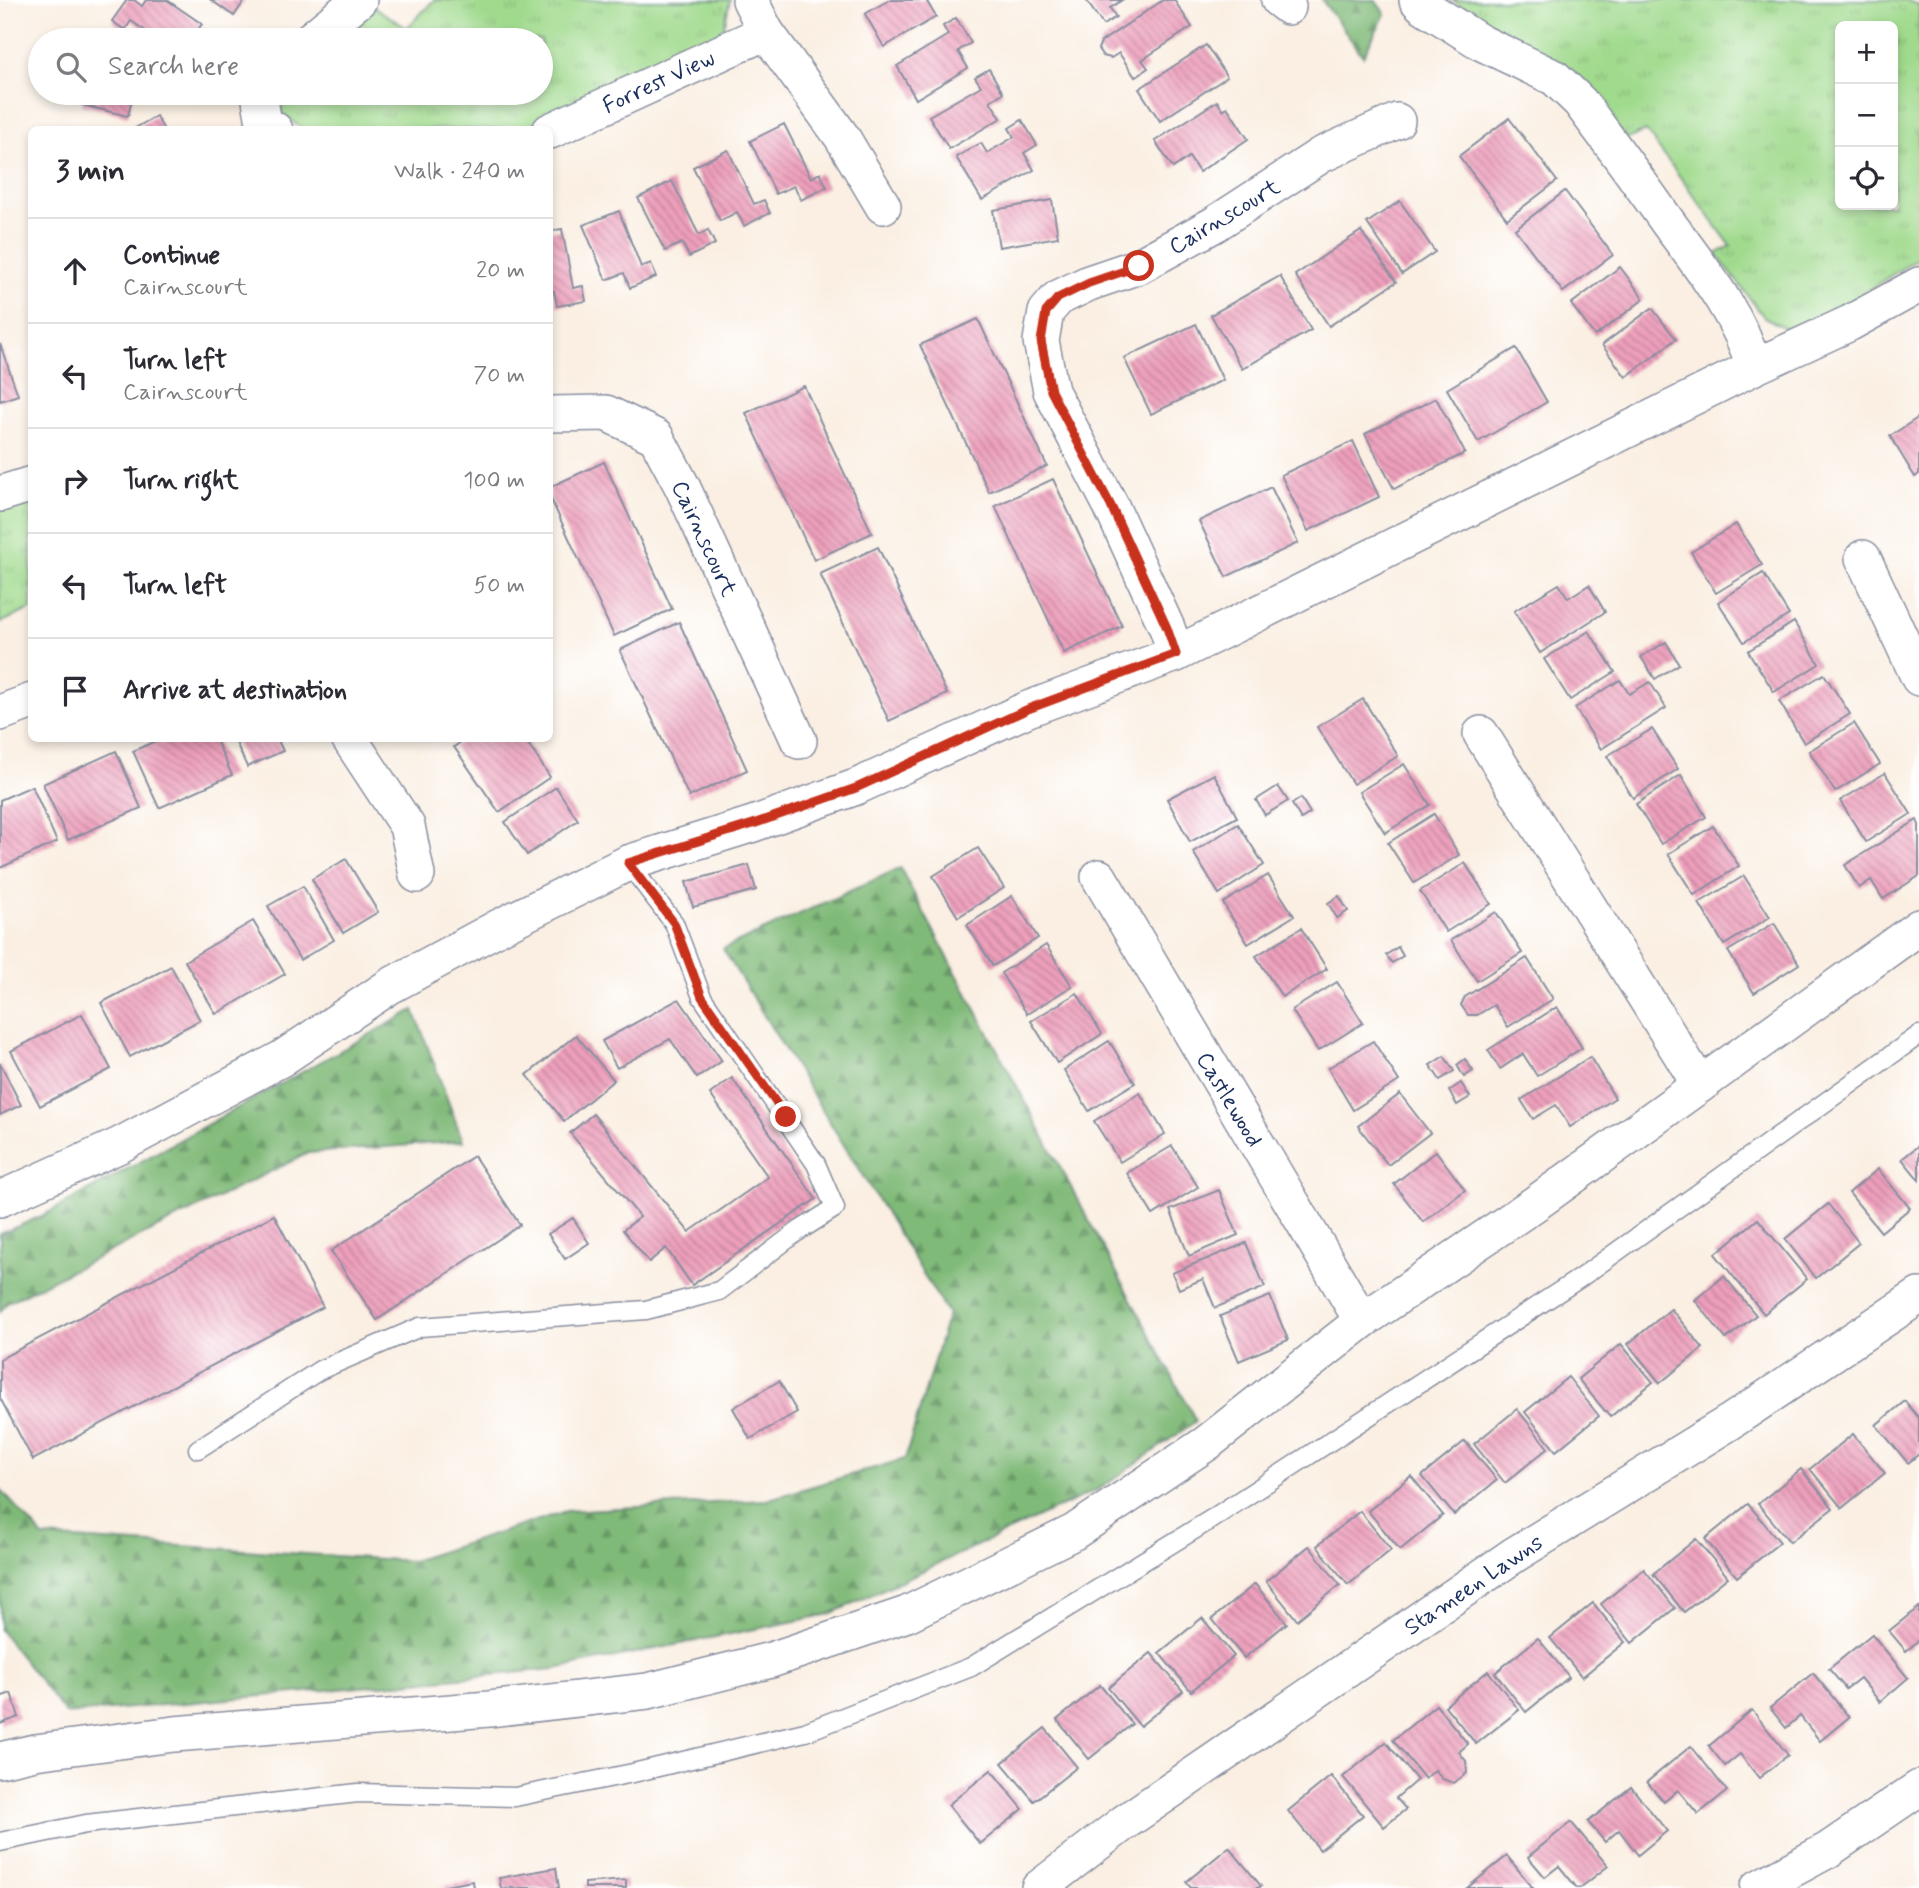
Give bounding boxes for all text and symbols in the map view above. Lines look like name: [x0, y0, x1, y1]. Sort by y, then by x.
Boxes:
map controls: [1835, 21, 1898, 210]
button: +: [1835, 21, 1898, 84]
search box: [28, 28, 553, 105]
street label: Forrest View: [598, 44, 720, 122]
icon: search: [52, 48, 90, 86]
text: Search here: [108, 50, 239, 84]
button: −: [1835, 84, 1898, 147]
button: locate: [1835, 147, 1898, 210]
text: 3 min: [56, 152, 125, 191]
text: Walk · 240 m: [394, 157, 525, 187]
street label: Cairnscourt: [1164, 173, 1286, 263]
text: Continue: [123, 239, 220, 273]
route start: [1123, 250, 1154, 281]
icon: ahead: [56, 252, 94, 290]
text: 20 m: [476, 256, 525, 286]
text: Cairnscourt: [123, 273, 247, 303]
text: Turn left: [123, 344, 227, 378]
icon: left: [56, 357, 94, 395]
text: 70 m: [473, 361, 525, 391]
text: Cairnscourt: [123, 378, 247, 408]
icon: right: [56, 462, 94, 500]
text: Turn right: [123, 464, 239, 498]
text: 100 m: [463, 466, 525, 496]
street label: Cairnscourt: [663, 476, 743, 602]
icon: left: [56, 567, 94, 605]
text: Turn left: [123, 569, 227, 603]
text: 50 m: [474, 571, 525, 601]
icon: arrive: [56, 672, 94, 710]
text: Arrive at destination: [123, 674, 347, 708]
street label: Castlewood: [1188, 1047, 1268, 1153]
route end: [770, 1101, 801, 1132]
street label: Stameen Lawns: [1399, 1528, 1549, 1643]

